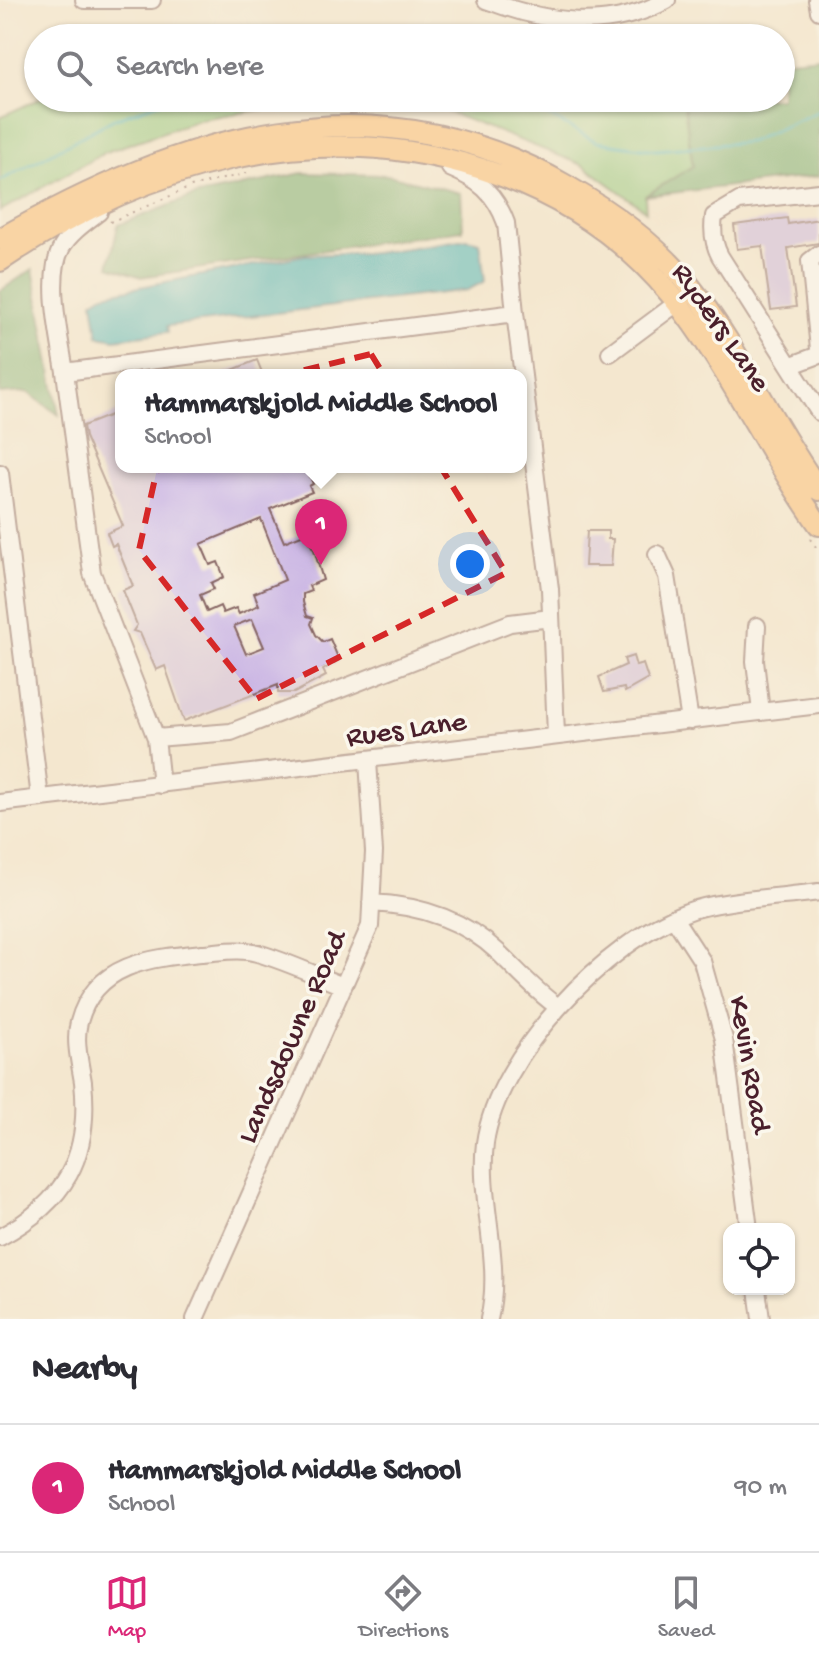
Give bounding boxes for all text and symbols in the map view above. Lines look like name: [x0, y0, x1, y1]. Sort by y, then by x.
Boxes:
search box: [24, 24, 795, 112]
icon: search: [52, 46, 96, 90]
text: Search here: [116, 51, 264, 86]
street label: Ryders Lane: [662, 257, 777, 400]
popup: [115, 369, 527, 473]
text: Hammarskjold Middle School: [144, 388, 498, 423]
text: School: [144, 423, 212, 454]
pin: 1: [295, 499, 347, 565]
your location: [450, 544, 490, 584]
street label: Rues Lane: [344, 706, 469, 757]
street label: Landsdowne Road: [231, 924, 358, 1150]
street label: Kevin Road: [718, 993, 777, 1138]
map controls: [723, 1223, 795, 1295]
button: locate: [723, 1223, 795, 1295]
text: Nearby: [32, 1351, 137, 1391]
text: Hammarskjold Middle School: [108, 1455, 461, 1490]
text: 1: [53, 1473, 63, 1504]
text: 90 m: [735, 1473, 787, 1504]
text: School: [108, 1490, 176, 1521]
tab: Map: [105, 1571, 149, 1645]
tab: Directions: [359, 1571, 448, 1645]
tab: Saved: [658, 1571, 714, 1645]

